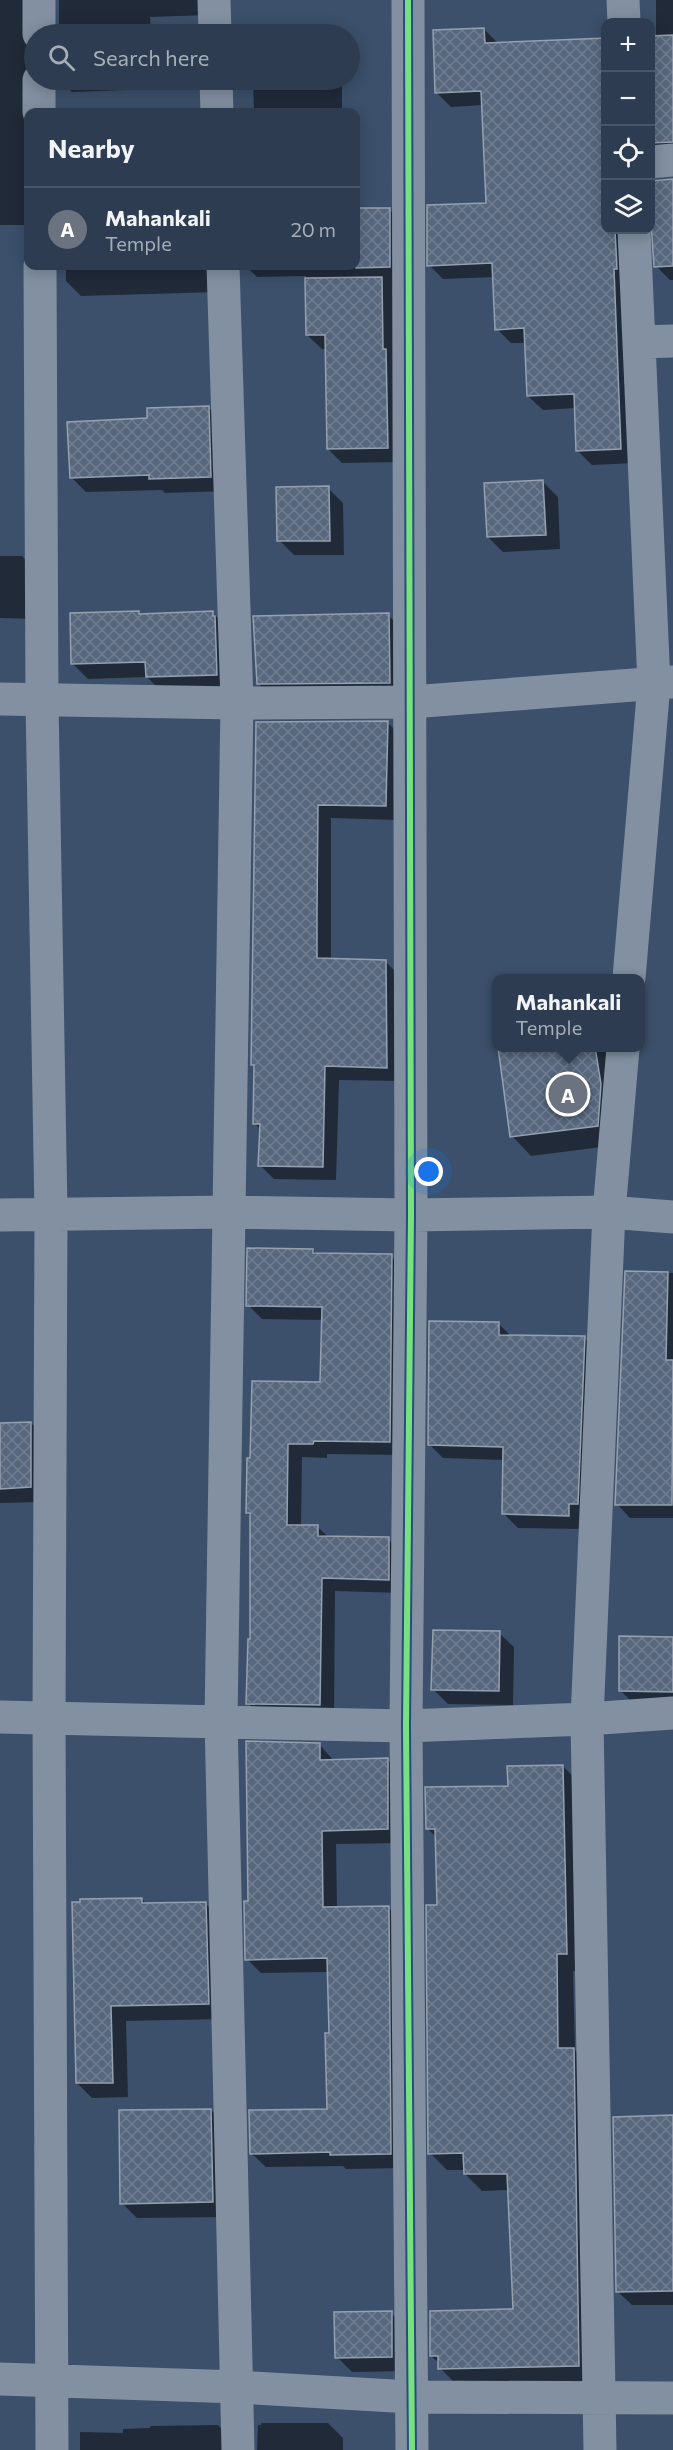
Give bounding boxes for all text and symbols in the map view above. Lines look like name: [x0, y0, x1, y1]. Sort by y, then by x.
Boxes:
map controls: [601, 18, 655, 234]
button: +: [601, 18, 655, 72]
search box: [24, 24, 360, 90]
icon: search: [45, 41, 78, 74]
text: Search here: [93, 44, 209, 71]
button: −: [601, 72, 655, 126]
button: locate: [601, 126, 655, 180]
text: Nearby: [48, 132, 135, 163]
button: layers: [601, 180, 655, 234]
text: Mahankali: [105, 204, 211, 231]
text: A: [60, 217, 75, 241]
text: 20 m: [291, 217, 336, 241]
text: Temple: [105, 231, 172, 255]
popup: [492, 974, 645, 1052]
text: Mahankali: [516, 988, 621, 1015]
text: Temple: [516, 1015, 582, 1039]
pin: A: [548, 1072, 588, 1116]
your location: [414, 1157, 443, 1186]

